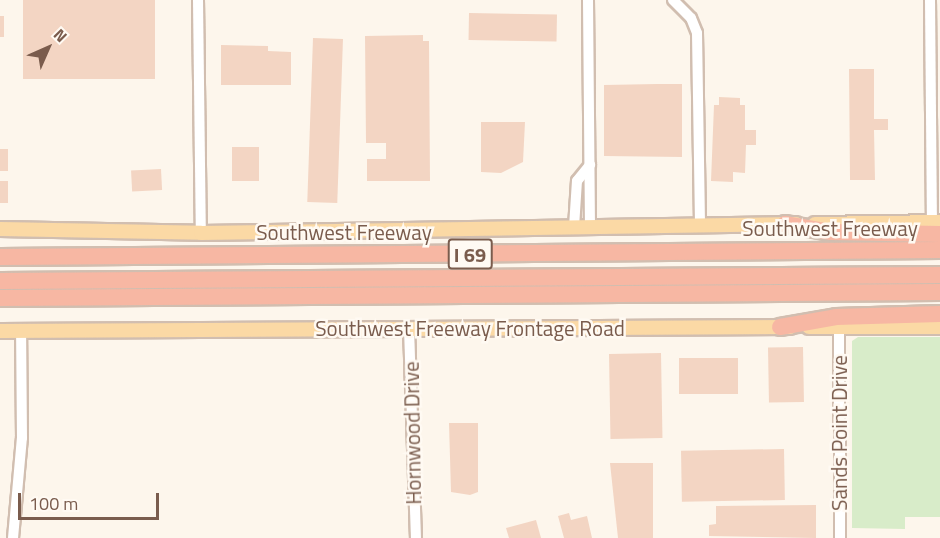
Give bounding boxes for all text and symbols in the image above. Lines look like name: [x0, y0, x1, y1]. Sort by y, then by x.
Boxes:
north arrow: [18, 18, 78, 78]
text: N: [48, 23, 73, 48]
street label: Southwest Freeway: [742, 215, 918, 241]
street label: Southwest Freeway: [256, 219, 432, 245]
road number: I 69: [448, 237, 492, 271]
street label: Southwest Freeway Frontage Road: [315, 315, 625, 341]
street label: Sands Point Drive: [826, 355, 852, 511]
street label: Hornwood Drive: [398, 361, 426, 505]
scale bar: [21, 481, 162, 519]
text: 100 m: [29, 490, 78, 517]

